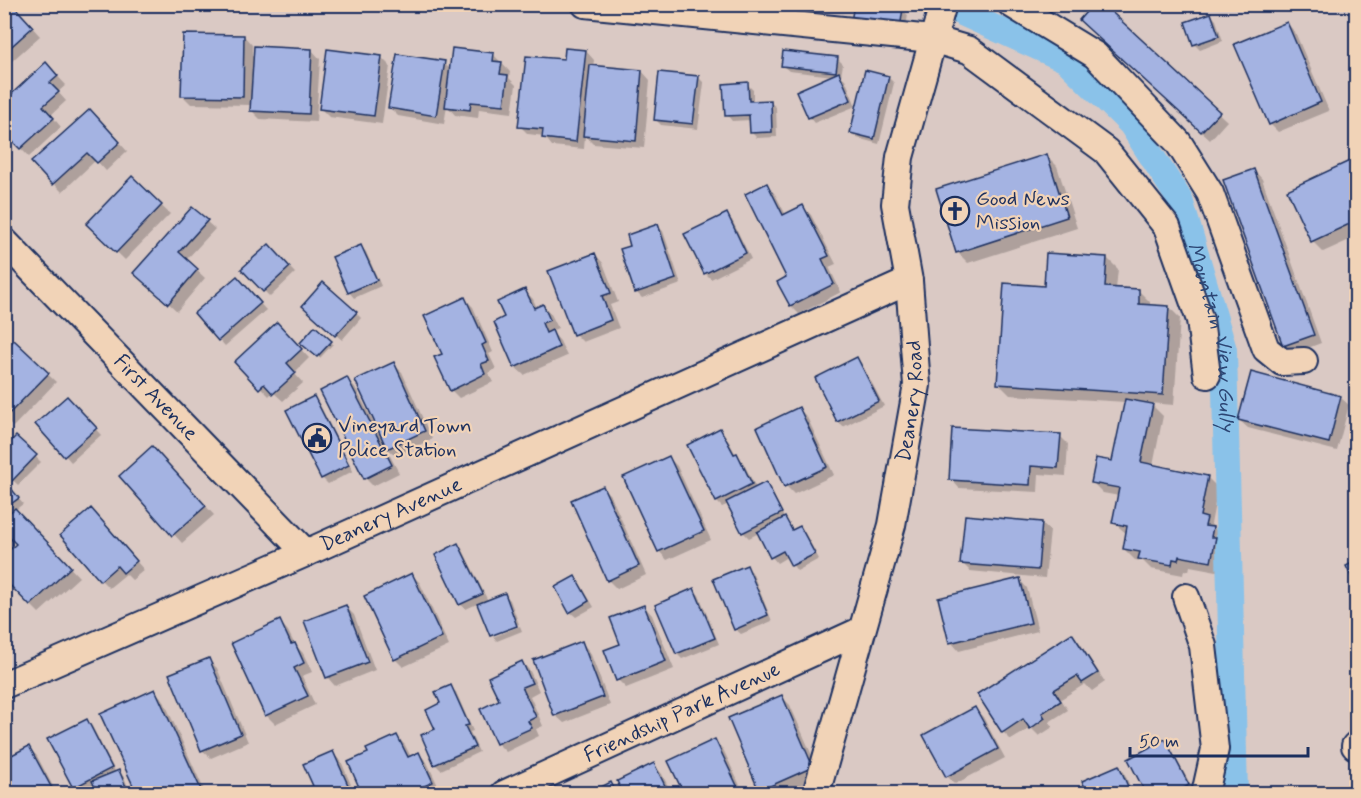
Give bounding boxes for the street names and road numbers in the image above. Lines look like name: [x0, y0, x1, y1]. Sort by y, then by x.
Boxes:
street label: Deanery Road: [889, 339, 931, 465]
street label: First Avenue: [107, 348, 204, 447]
street label: Deanery Avenue: [316, 470, 467, 559]
street label: Friendship Park Avenue: [580, 655, 785, 769]

